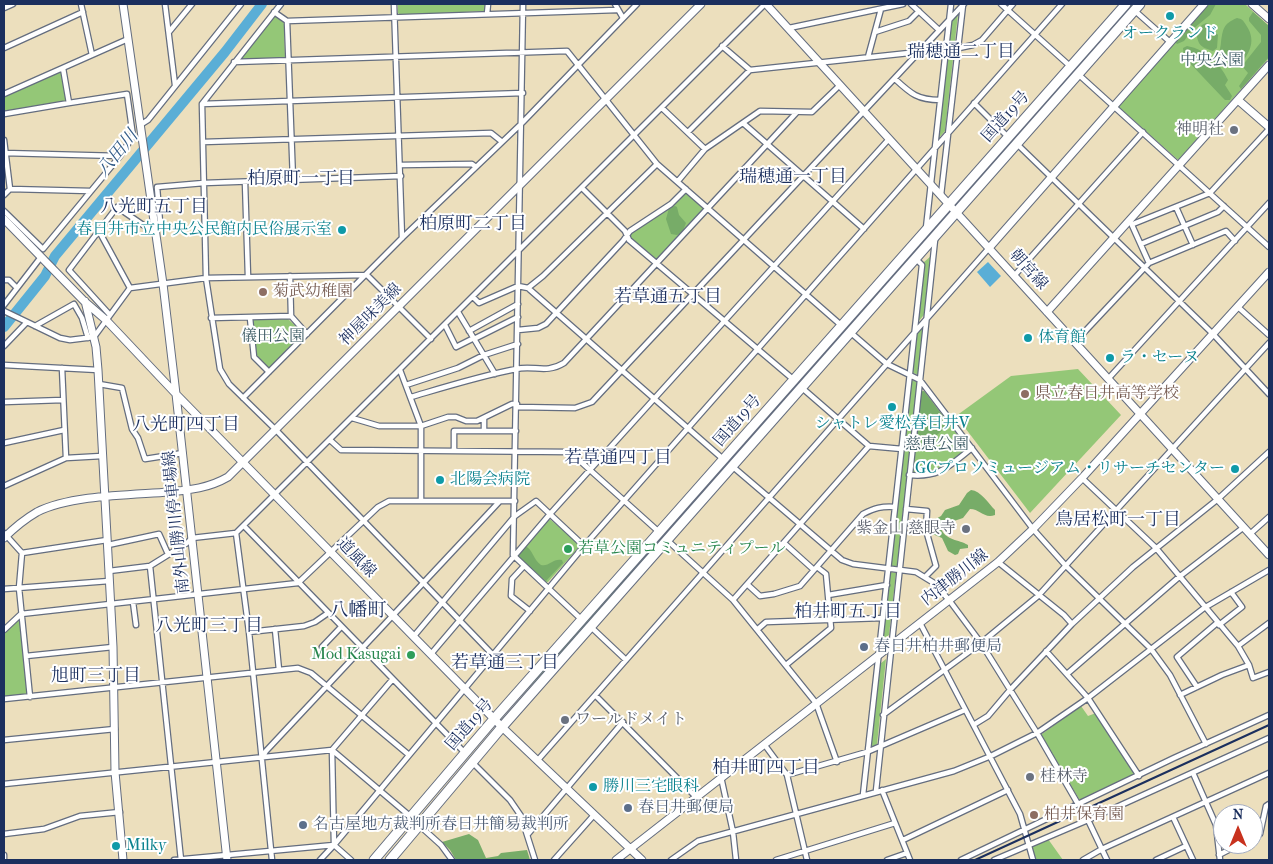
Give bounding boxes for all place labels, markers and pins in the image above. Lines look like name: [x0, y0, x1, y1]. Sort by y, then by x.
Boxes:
marker: オークランド: [1164, 10, 1176, 22]
place label: オークランド: [1122, 24, 1218, 44]
place label: 神明社: [1176, 120, 1224, 140]
marker: 神明社: [1228, 124, 1240, 136]
place label: 春日井市立中央公民館内民俗展示室: [76, 220, 332, 240]
marker: 春日井市立中央公民館内民俗展示室: [336, 224, 348, 236]
place label: 菊武幼稚園: [273, 282, 353, 302]
marker: 菊武幼稚園: [257, 286, 269, 298]
place label: 体育館: [1038, 328, 1086, 348]
marker: 体育館: [1022, 332, 1034, 344]
place label: ラ・セーヌ: [1120, 348, 1199, 368]
marker: ラ・セーヌ: [1104, 352, 1116, 364]
place label: 県立春日井高等学校: [1035, 384, 1179, 404]
marker: 県立春日井高等学校: [1019, 388, 1031, 400]
marker: シャトレ愛松春日井V: [886, 401, 898, 413]
place label: シャトレ愛松春日井V: [815, 414, 969, 434]
place label: GCプロソミュージアム・リサーチセンター: [915, 459, 1225, 479]
marker: GCプロソミュージアム・リサーチセンター: [1229, 463, 1241, 475]
place label: 北陽会病院: [450, 470, 530, 490]
marker: 北陽会病院: [434, 474, 446, 486]
place label: 紫金山 慈眼寺: [857, 519, 956, 539]
marker: 紫金山 慈眼寺: [960, 523, 972, 535]
place label: 若草公園コミュニティプール: [578, 539, 786, 559]
marker: 若草公園コミュニティプール: [562, 543, 574, 555]
place label: 春日井柏井郵便局: [874, 637, 1002, 657]
marker: 春日井柏井郵便局: [858, 641, 870, 653]
place label: Mod Kasugai: [311, 645, 401, 665]
marker: Mod Kasugai: [405, 649, 417, 661]
place label: ワールドメイト: [575, 710, 687, 730]
marker: ワールドメイト: [559, 714, 571, 726]
place label: 桂林寺: [1040, 767, 1088, 787]
marker: 桂林寺: [1024, 771, 1036, 783]
place label: 勝川三宅眼科: [603, 777, 699, 797]
marker: 勝川三宅眼科: [587, 781, 599, 793]
place label: 春日井郵便局: [638, 798, 734, 818]
marker: 春日井郵便局: [622, 802, 634, 814]
place label: 柏井保育園: [1044, 805, 1124, 825]
marker: 柏井保育園: [1028, 809, 1040, 821]
place label: 名古屋地方裁判所春日井簡易裁判所: [313, 815, 569, 835]
marker: 名古屋地方裁判所春日井簡易裁判所: [297, 819, 309, 831]
place label: Milky: [126, 836, 167, 856]
marker: Milky: [110, 840, 122, 852]

